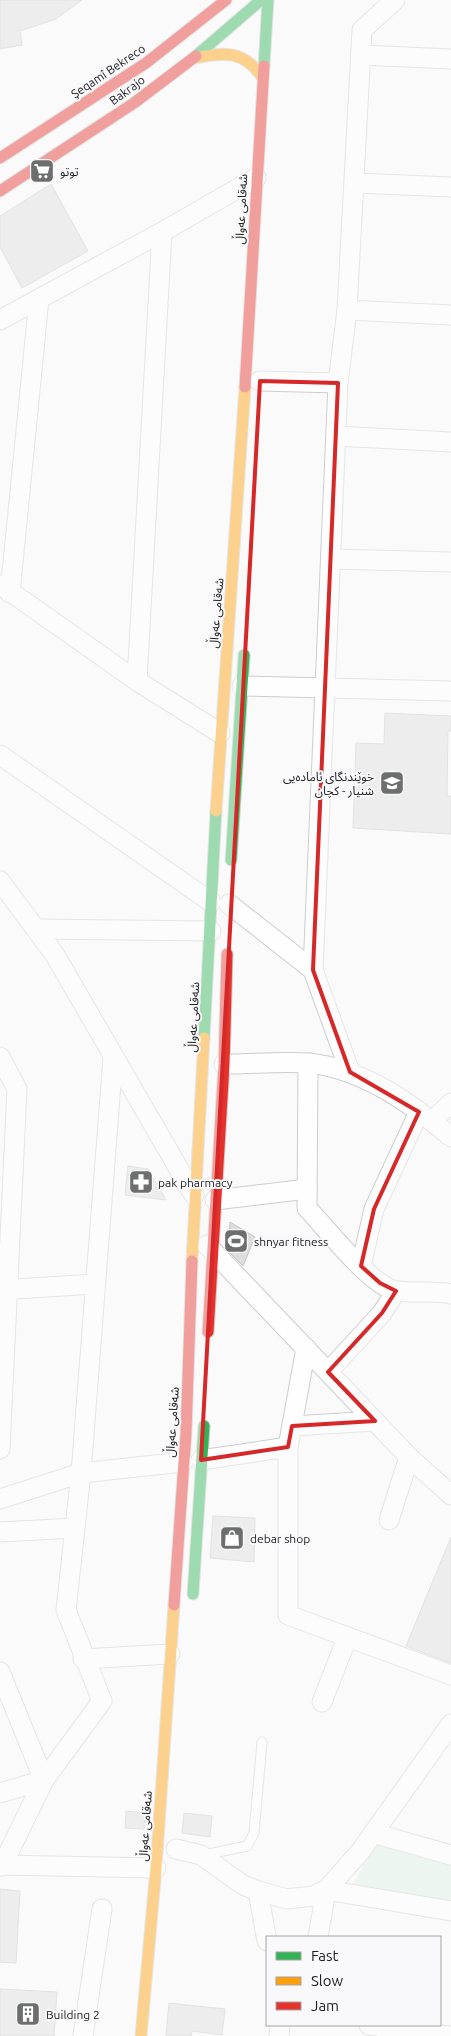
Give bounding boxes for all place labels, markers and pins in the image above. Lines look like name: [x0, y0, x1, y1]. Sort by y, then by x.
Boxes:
supermarket icon: توتو: [29, 158, 55, 184]
place label: توتو: [60, 165, 79, 179]
place label: خوێندنگای ئامادەیی شنیار - کچان: [283, 770, 374, 799]
school or university icon: خوێندنگای ئامادەیی شنیار - کچان: [379, 770, 405, 796]
pharmacy icon: pak pharmacy: [128, 1169, 154, 1195]
place label: pak pharmacy: [158, 1176, 233, 1189]
sports icon: shnyar fitness: [223, 1228, 249, 1254]
place label: shnyar fitness: [254, 1235, 328, 1248]
shop icon: debar shop: [219, 1525, 245, 1551]
place label: debar shop: [250, 1532, 310, 1545]
building icon: Building 2: [15, 2001, 41, 2027]
place label: Building 2: [46, 2008, 100, 2021]

